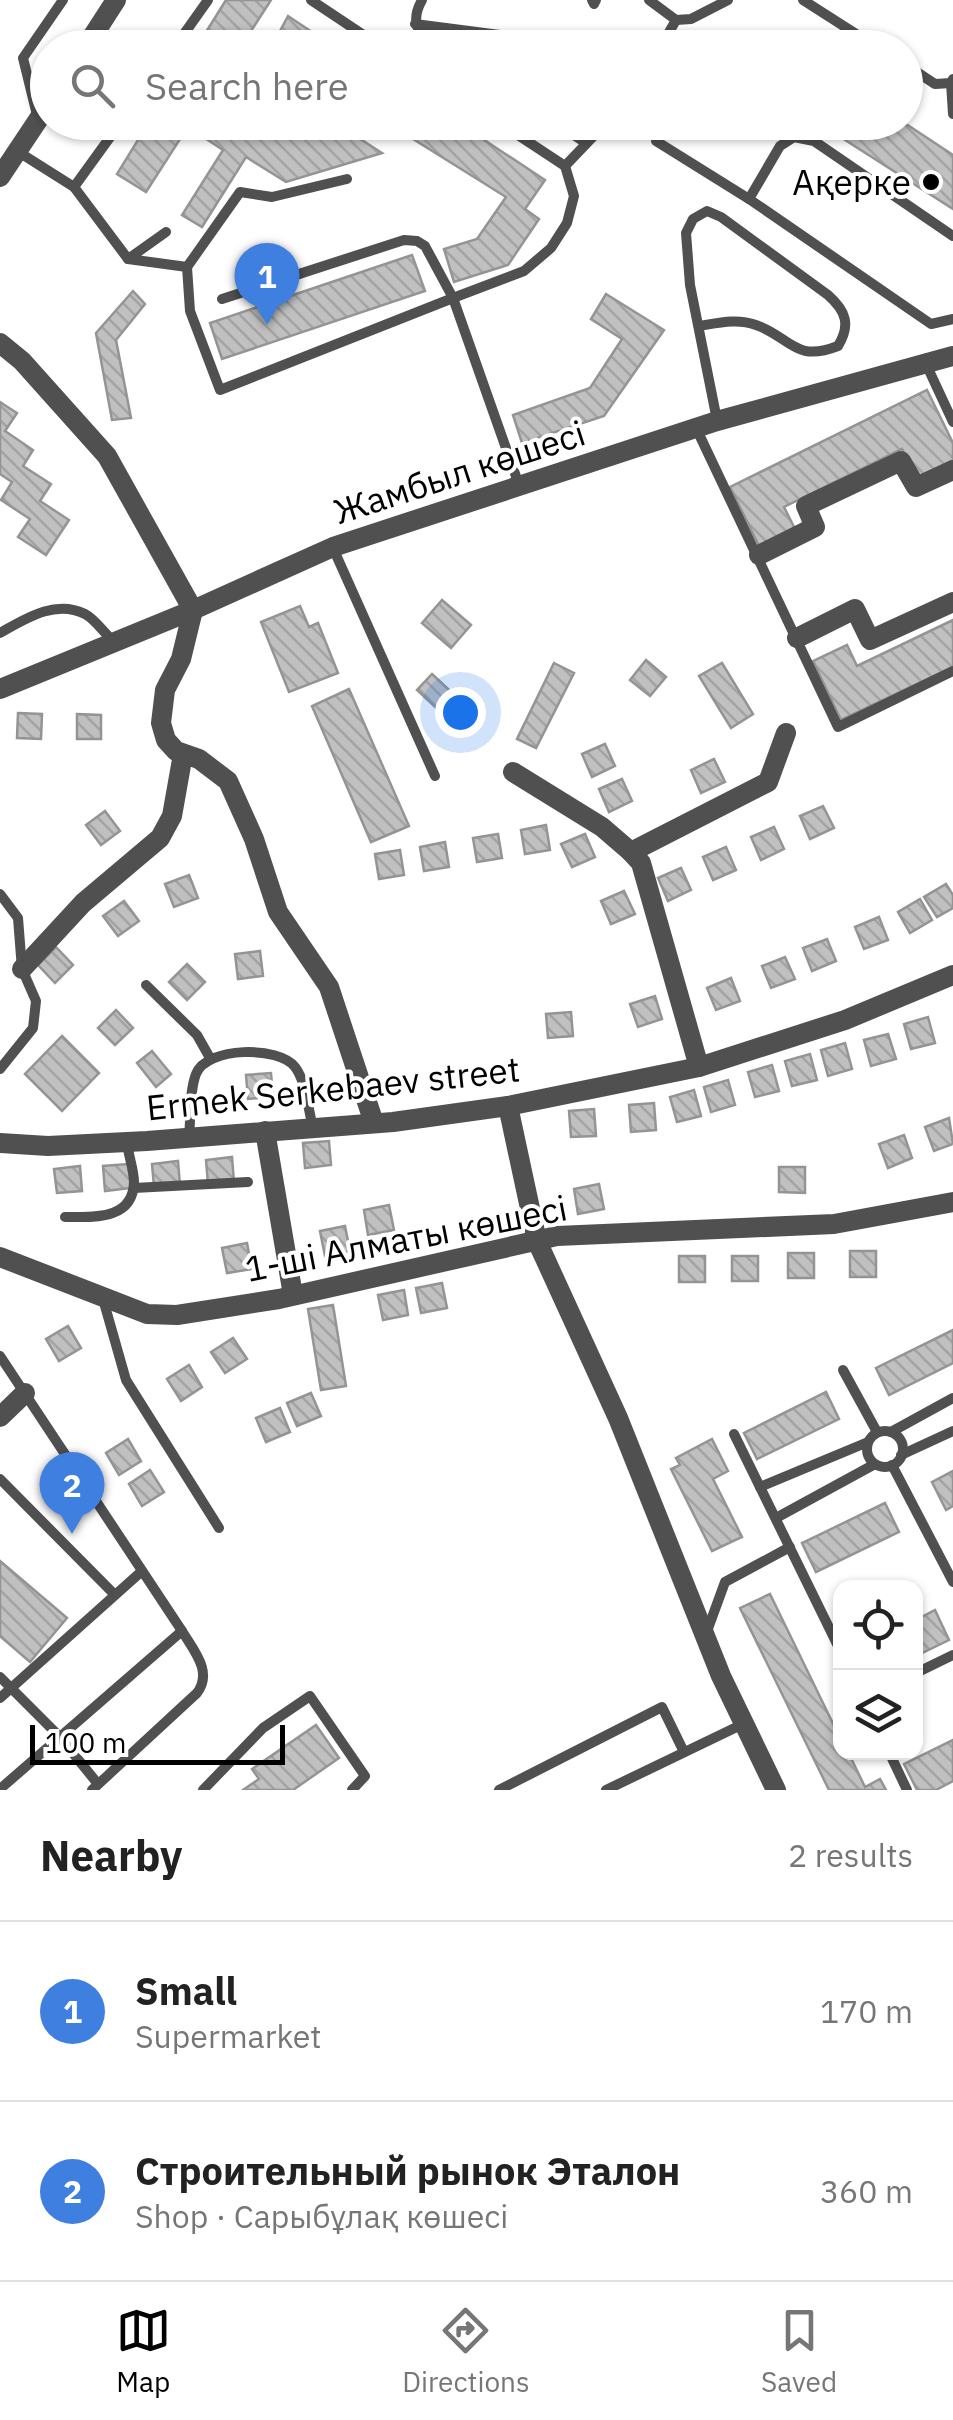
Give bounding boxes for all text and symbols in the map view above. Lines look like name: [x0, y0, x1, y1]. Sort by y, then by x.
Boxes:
search box: [30, 30, 923, 140]
icon: search: [65, 58, 120, 113]
text: Search here: [145, 61, 349, 110]
place label: Ақерке: [792, 159, 911, 205]
marker: Ақерке: [920, 171, 942, 193]
pin: 1: [234, 242, 300, 325]
street label: Жамбыл көшесі: [327, 410, 591, 534]
your location: [435, 687, 486, 738]
street label: Ermek Serkebaev street: [144, 1046, 522, 1130]
street label: 1-ші Алматы көшесі: [241, 1184, 571, 1292]
pin: 2: [40, 1452, 104, 1534]
map controls: [833, 1580, 923, 1760]
button: locate: [833, 1580, 923, 1670]
button: layers: [833, 1670, 923, 1760]
scale bar: [30, 1720, 285, 1764]
text: 100 m: [45, 1724, 126, 1761]
text: Nearby: [40, 1828, 182, 1883]
text: 2 results: [788, 1834, 913, 1876]
text: Small: [135, 1966, 237, 2015]
text: 1: [63, 1990, 82, 2032]
text: 170 m: [820, 1990, 913, 2032]
text: Supermarket: [135, 2015, 322, 2057]
text: Строительный рынок Эталон: [135, 2146, 680, 2195]
text: 2: [63, 2170, 82, 2212]
text: 360 m: [820, 2170, 913, 2212]
text: Shop · Сарыбұлақ көшесі: [135, 2195, 508, 2237]
tab: Map: [116, 2303, 171, 2400]
tab: Directions: [402, 2303, 530, 2400]
tab: Saved: [761, 2303, 837, 2400]

